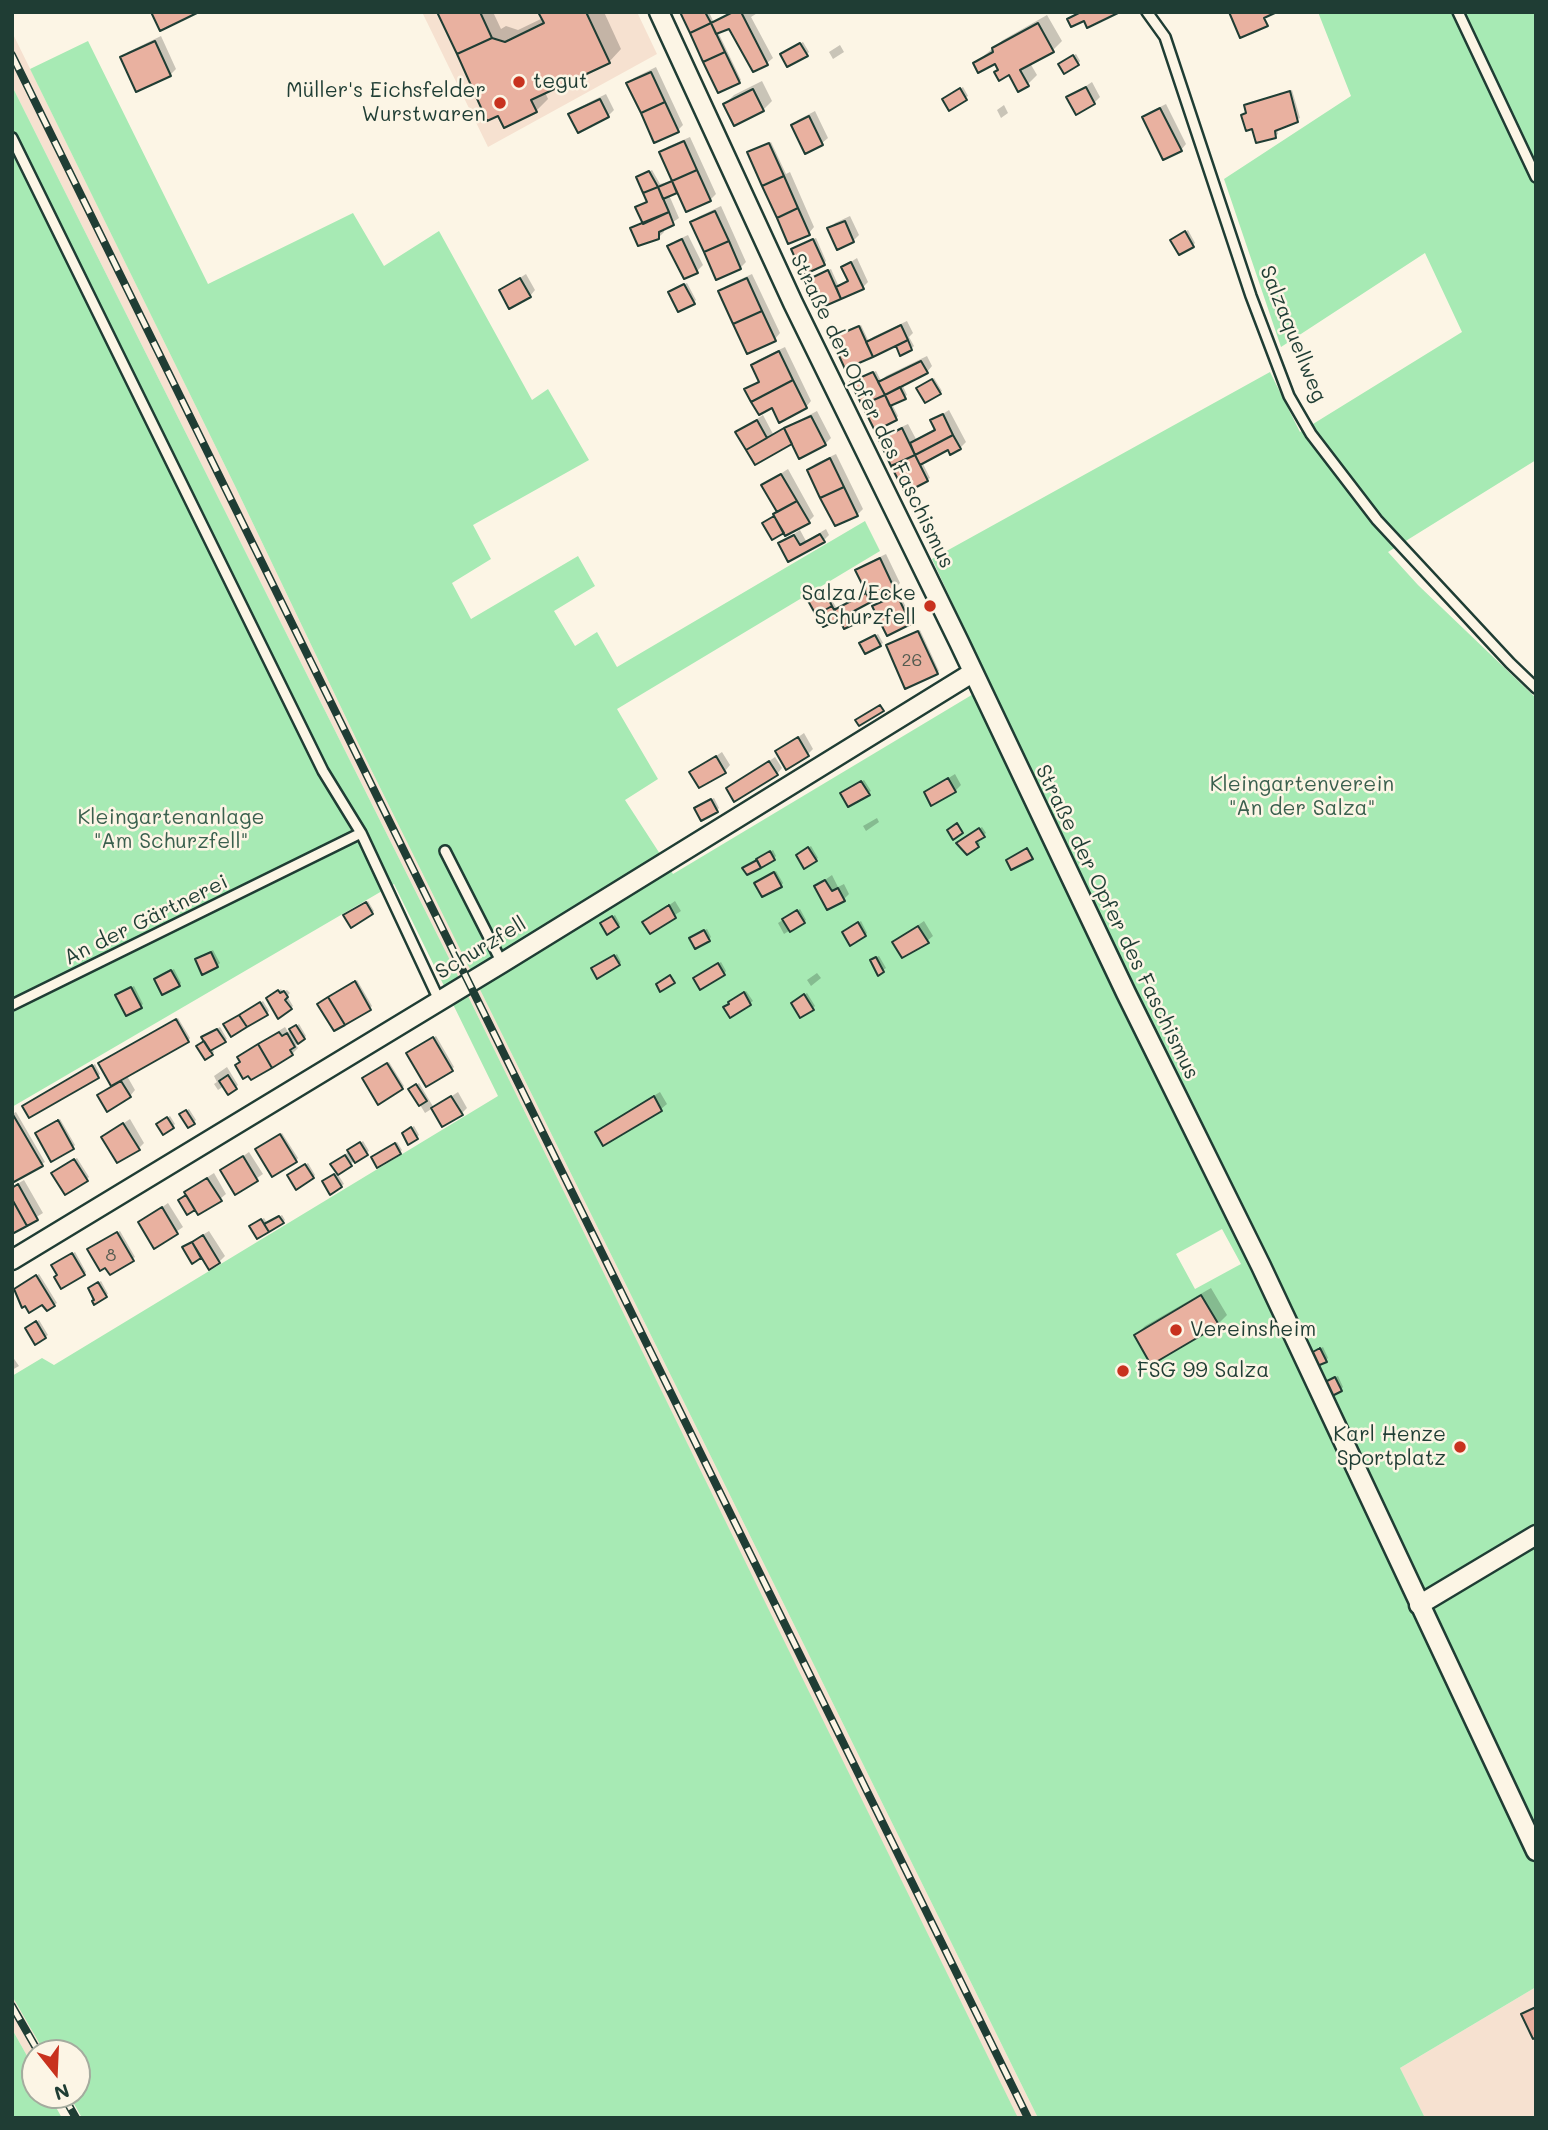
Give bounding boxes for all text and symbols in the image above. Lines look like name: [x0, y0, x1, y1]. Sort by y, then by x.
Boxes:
place label: tegut: [533, 69, 588, 95]
marker: tegut: [511, 74, 527, 90]
place label: Müller's Eichsfelder Wurstwaren: [286, 78, 486, 128]
marker: Müller's Eichsfelder Wurstwaren: [492, 95, 508, 111]
street label: Straße der Opfer des Faschismus: [785, 250, 959, 572]
street label: Salzaquellweg: [1254, 262, 1332, 406]
place label: Salza/Ecke Schurzfell: [802, 581, 916, 631]
marker: Salza/Ecke Schurzfell: [922, 598, 938, 614]
house number: 26: [902, 649, 922, 671]
street label: Straße der Opfer des Faschismus: [1030, 761, 1204, 1083]
park label: Kleingartenverein "An der Salza": [1210, 772, 1394, 822]
park label: Kleingartenanlage "Am Schurzfell": [77, 805, 265, 855]
street label: An der Gärtnerei: [60, 869, 232, 971]
street label: Schurzfell: [431, 911, 531, 985]
house number: 8: [106, 1244, 116, 1266]
place label: Vereinsheim: [1190, 1317, 1316, 1343]
marker: Vereinsheim: [1168, 1322, 1184, 1338]
place label: FSG 99 Salza: [1137, 1358, 1269, 1384]
marker: FSG 99 Salza: [1115, 1363, 1131, 1379]
place label: Karl Henze Sportplatz: [1333, 1422, 1446, 1472]
marker: Karl Henze Sportplatz: [1452, 1439, 1468, 1455]
north arrow: [21, 2039, 91, 2109]
text: N: [51, 2078, 73, 2107]

